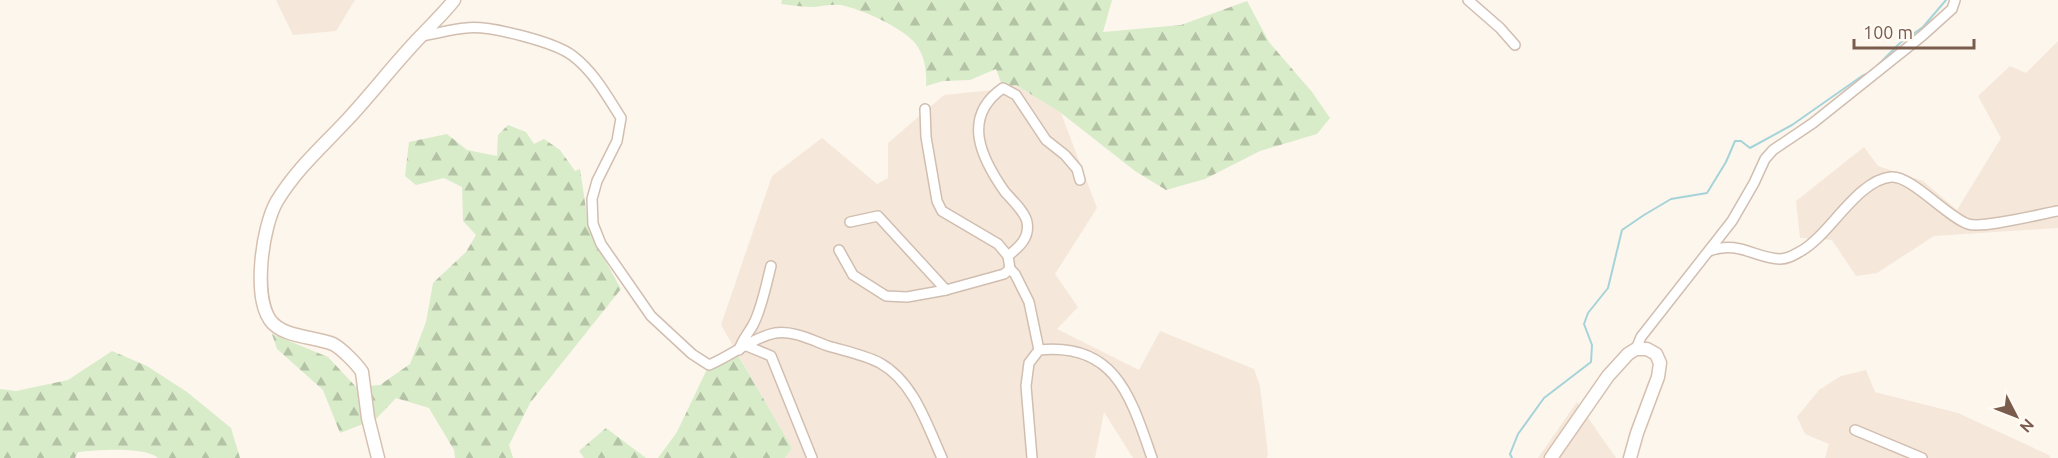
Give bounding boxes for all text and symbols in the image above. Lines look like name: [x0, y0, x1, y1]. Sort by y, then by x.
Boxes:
scale bar: [1854, 12, 1974, 50]
text: 100 m: [1863, 22, 1913, 42]
north arrow: [1986, 386, 2046, 446]
text: N: [2016, 416, 2038, 436]

